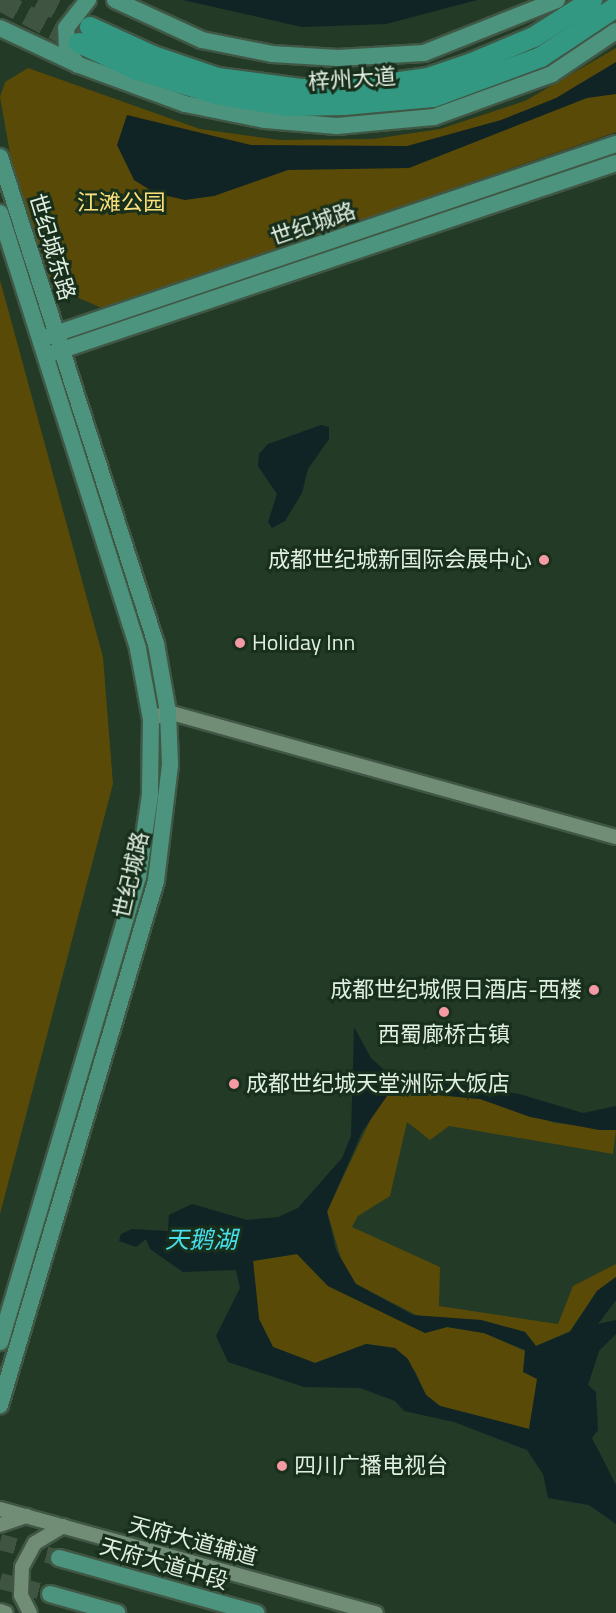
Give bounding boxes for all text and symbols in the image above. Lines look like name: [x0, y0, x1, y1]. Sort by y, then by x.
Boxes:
street label: 梓州大道: [307, 63, 397, 95]
park label: 江滩公园: [77, 190, 165, 216]
street label: 世纪城东路: [23, 191, 81, 303]
street label: 世纪城路: [267, 197, 359, 251]
place label: 成都世纪城新国际会展中心: [268, 547, 532, 573]
marker: 成都世纪城新国际会展中心: [537, 553, 551, 567]
place label: Holiday Inn: [252, 630, 355, 656]
marker: Holiday Inn: [233, 636, 247, 650]
street label: 世纪城路: [108, 829, 154, 921]
place label: 成都世纪城假日酒店-西楼: [330, 977, 582, 1003]
marker: 成都世纪城假日酒店-西楼: [587, 983, 601, 997]
marker: 西蜀廊桥古镇: [437, 1005, 451, 1019]
place label: 西蜀廊桥古镇: [378, 1022, 510, 1048]
place label: 成都世纪城天堂洲际大饭店: [246, 1071, 510, 1097]
marker: 成都世纪城天堂洲际大饭店: [227, 1077, 241, 1091]
water label: 天鹅湖: [165, 1226, 237, 1254]
place label: 四川广播电视台: [294, 1453, 448, 1479]
marker: 四川广播电视台: [275, 1459, 289, 1473]
street label: 天府大道辅道: [126, 1511, 260, 1571]
street label: 天府大道中段: [97, 1533, 231, 1595]

